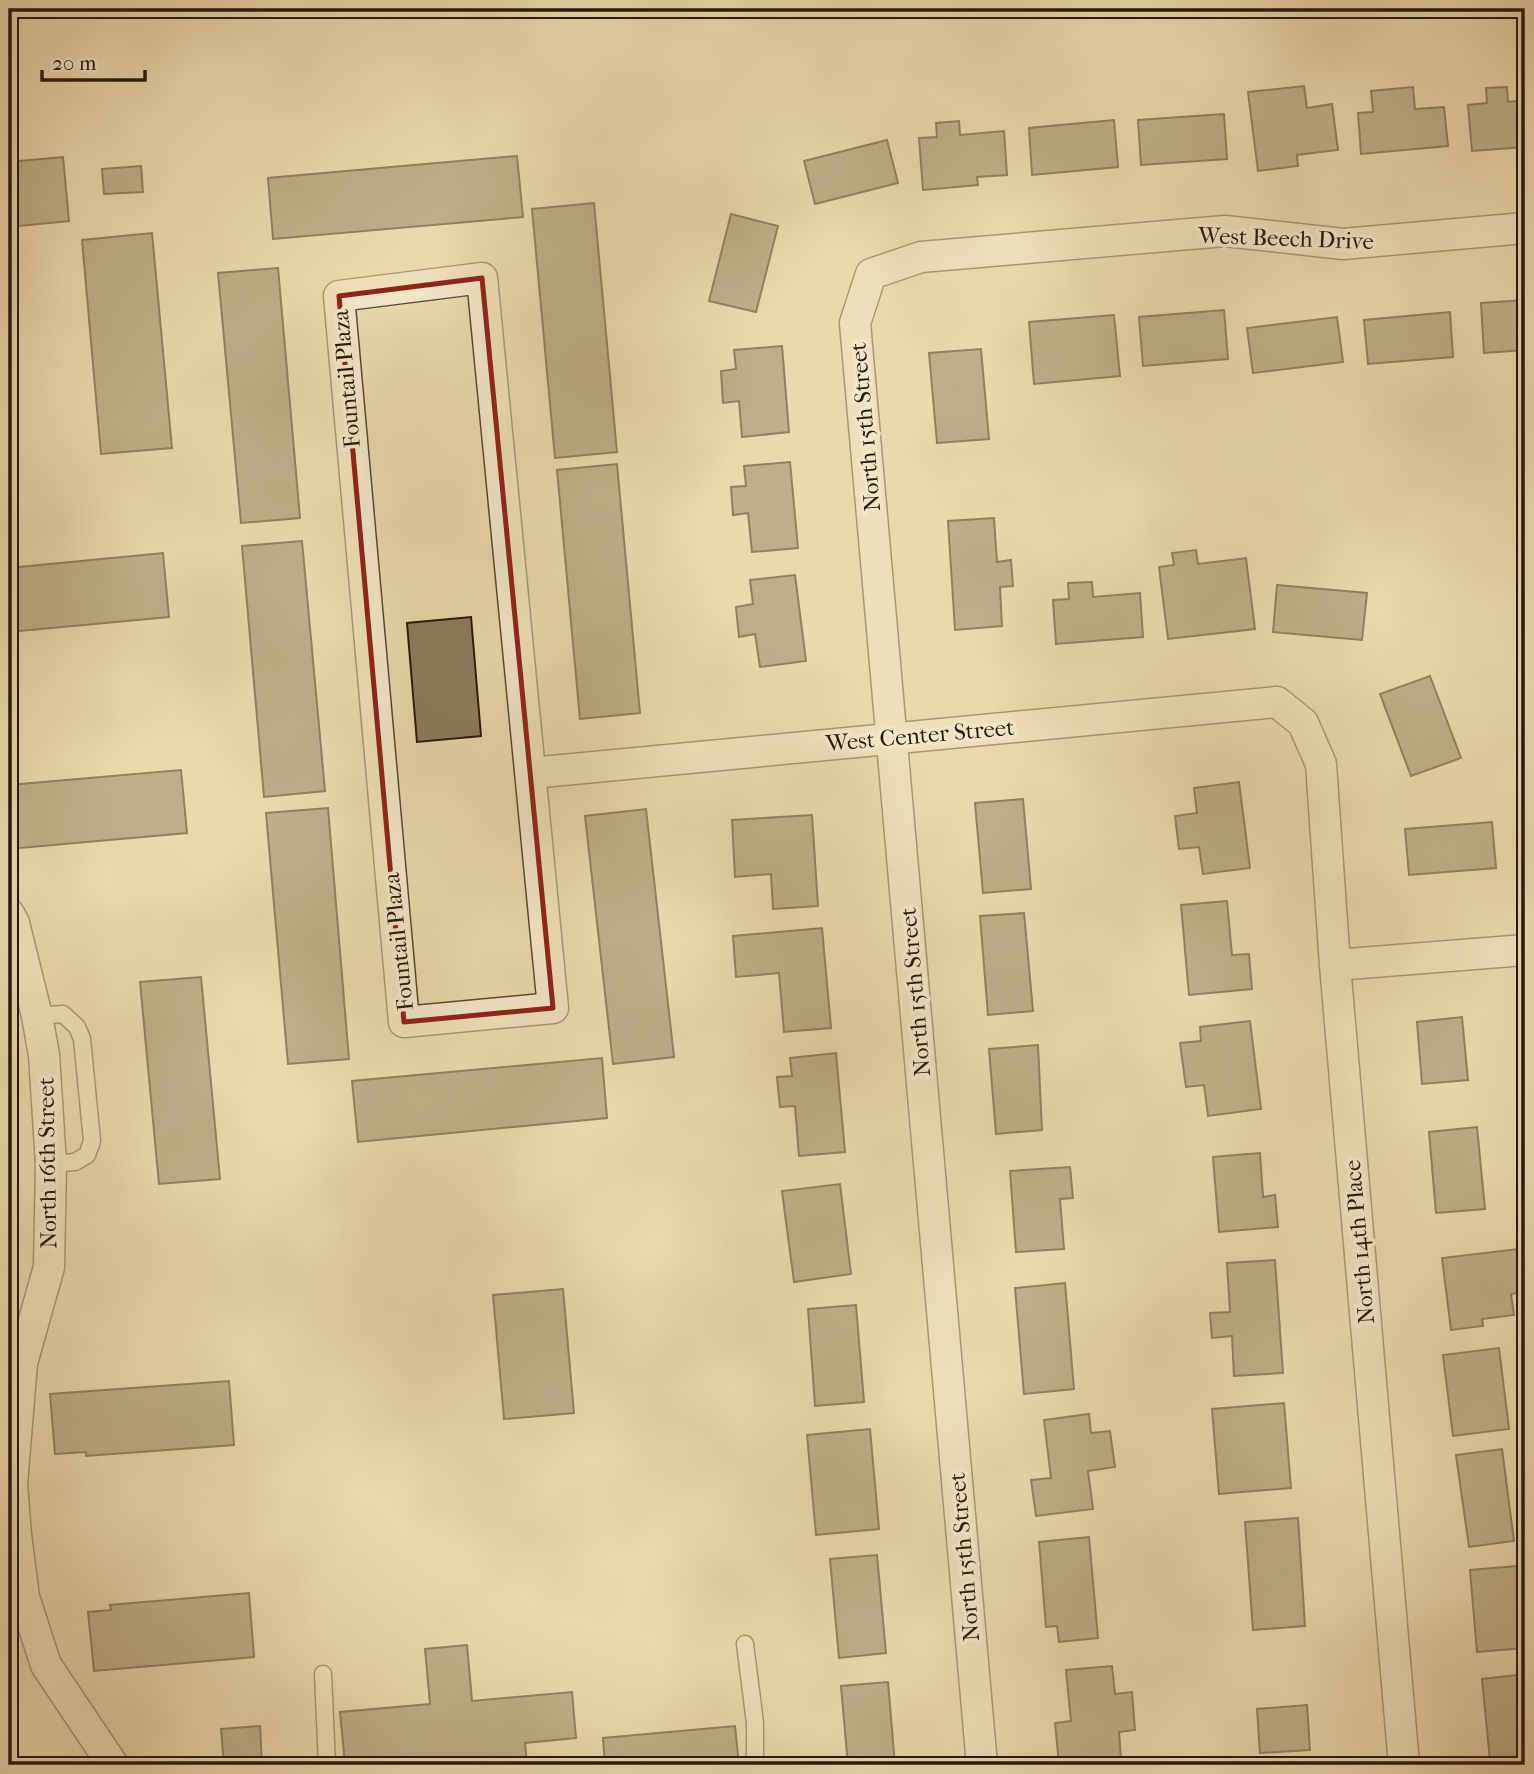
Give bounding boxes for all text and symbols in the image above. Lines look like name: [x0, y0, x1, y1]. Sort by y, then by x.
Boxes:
scale bar: [42, 38, 145, 82]
text: 20 m: [52, 51, 97, 75]
street label: West Beech Drive: [1197, 222, 1374, 255]
street label: Fountail Plaza: [327, 308, 366, 449]
street label: North 15th Street: [845, 341, 886, 512]
street label: West Center Street: [824, 714, 1015, 757]
street label: Fountail Plaza: [378, 871, 419, 1012]
street label: North 15th Street: [895, 906, 936, 1077]
street label: North 16th Street: [33, 1077, 62, 1249]
street label: North 14th Place: [1339, 1159, 1380, 1325]
street label: North 15th Street: [944, 1471, 985, 1642]

